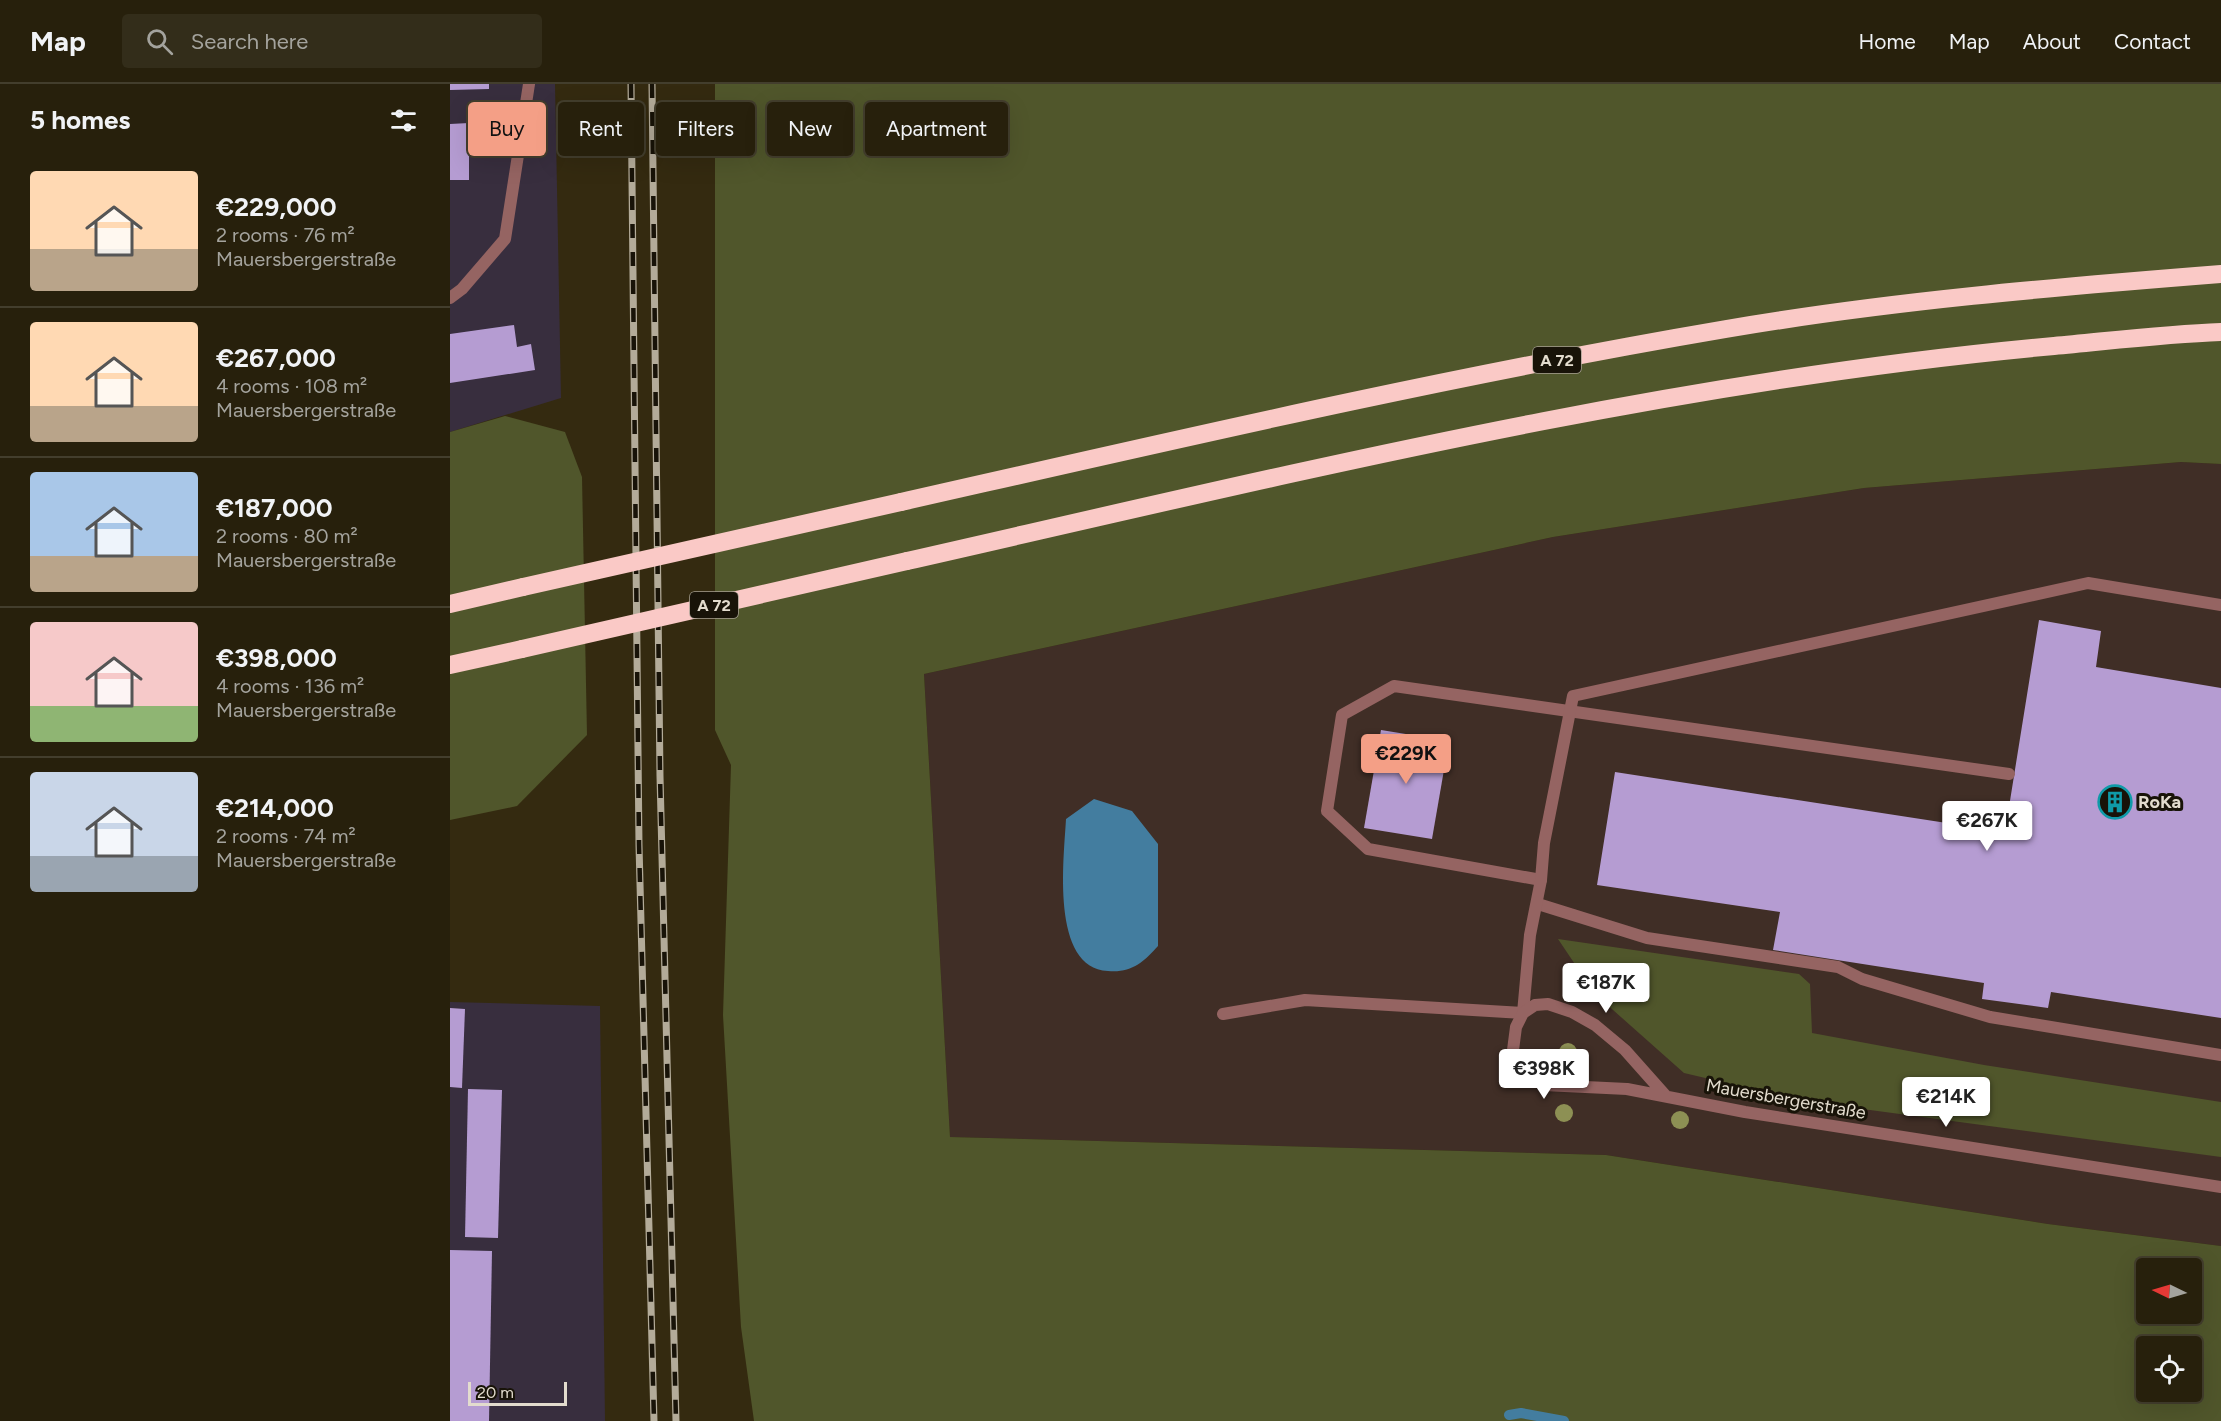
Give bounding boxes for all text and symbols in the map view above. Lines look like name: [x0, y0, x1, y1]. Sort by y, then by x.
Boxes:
search box: [122, 14, 542, 68]
text: Map: [30, 24, 86, 58]
icon: search: [143, 25, 176, 58]
text: Search here: [191, 28, 308, 55]
text: Home: [1859, 29, 1916, 54]
text: Map: [1949, 29, 1990, 54]
text: About: [2023, 29, 2081, 54]
text: Contact: [2114, 29, 2191, 54]
chip: Buy: [468, 102, 546, 156]
chip: Rent: [558, 102, 644, 156]
chip: Filters: [656, 102, 755, 156]
chip: New: [767, 102, 853, 156]
chip: Apartment: [865, 102, 1008, 156]
text: 5 homes: [30, 104, 130, 136]
icon: filters: [387, 104, 420, 137]
text: €229,000: [216, 191, 336, 223]
icon: home: [78, 195, 150, 267]
text: 2 rooms · 76 m²: [216, 223, 355, 247]
text: Mauersbergerstraße: [216, 247, 396, 271]
text: €267,000: [216, 342, 336, 374]
icon: home: [78, 346, 150, 418]
road number: A 72: [1533, 347, 1581, 373]
text: 4 rooms · 108 m²: [216, 374, 367, 398]
text: Mauersbergerstraße: [216, 398, 396, 422]
text: €187,000: [216, 492, 333, 524]
icon: home: [78, 496, 150, 568]
text: 2 rooms · 80 m²: [216, 524, 358, 548]
text: Mauersbergerstraße: [216, 548, 396, 572]
road number: A 72: [690, 592, 738, 618]
text: €398,000: [216, 642, 337, 674]
icon: home: [78, 646, 150, 718]
text: 4 rooms · 136 m²: [216, 674, 364, 698]
text: Mauersbergerstraße: [216, 698, 396, 722]
pin: €229K: [1364, 734, 1448, 785]
text: €229K: [1375, 741, 1437, 765]
building icon: RoKa: [2097, 784, 2133, 820]
place label: RoKa: [2138, 791, 2181, 813]
text: €214,000: [216, 792, 334, 824]
icon: home: [78, 796, 150, 868]
pin: €267K: [1945, 801, 2029, 852]
text: €267K: [1956, 808, 2018, 832]
text: 2 rooms · 74 m²: [216, 824, 356, 848]
text: Mauersbergerstraße: [216, 848, 396, 872]
pin: €187K: [1564, 963, 1648, 1014]
text: €187K: [1576, 970, 1636, 994]
pin: €398K: [1502, 1049, 1586, 1100]
text: €398K: [1513, 1056, 1575, 1080]
street label: Mauersbergerstraße: [1704, 1074, 1868, 1124]
pin: €214K: [1904, 1077, 1988, 1128]
text: €214K: [1916, 1084, 1976, 1108]
north arrow: [2136, 1258, 2202, 1324]
map controls: [2136, 1258, 2202, 1402]
button: locate: [2136, 1336, 2202, 1402]
scale bar: [468, 1379, 567, 1406]
text: 20 m: [477, 1383, 514, 1402]

